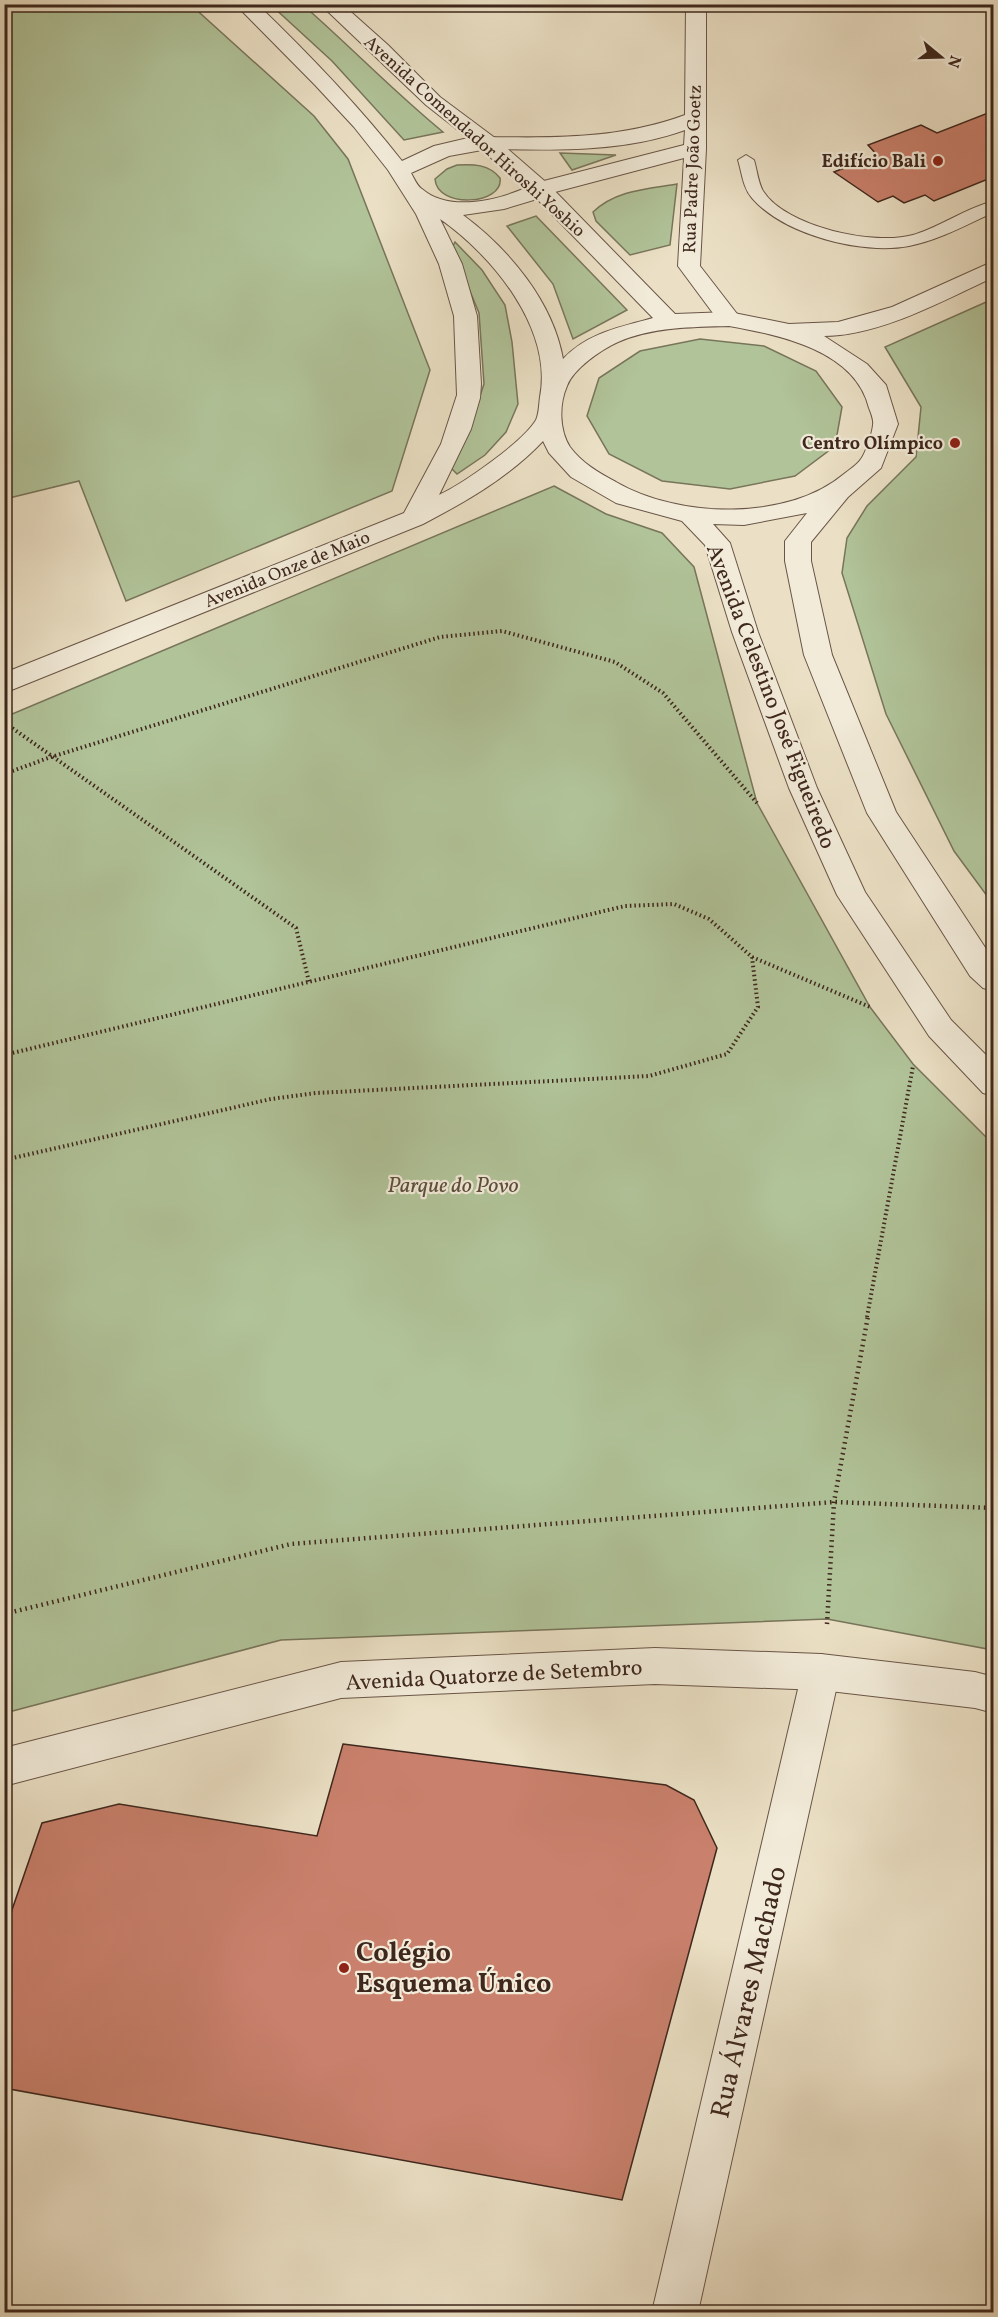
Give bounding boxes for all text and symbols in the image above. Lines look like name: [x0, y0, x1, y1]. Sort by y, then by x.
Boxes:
north arrow: [911, 27, 971, 87]
street label: Avenida Comendador Hiroshi Yoshio: [358, 31, 590, 244]
text: N: [941, 52, 966, 71]
street label: Rua Padre João Goetz: [678, 84, 709, 254]
place label: Edifício Bali: [821, 150, 926, 175]
marker: Edifício Bali: [931, 154, 945, 168]
place label: Centro Olímpico: [802, 432, 943, 457]
marker: Centro Olímpico: [948, 436, 962, 450]
street label: Avenida Onze de Maio: [201, 526, 374, 615]
street label: Avenida Celestino José Figueiredo: [697, 540, 842, 854]
park label: Parque do Povo: [387, 1171, 519, 1202]
street label: Avenida Quatorze de Setembro: [345, 1653, 643, 1700]
street label: Rua Álvares Machado: [702, 1863, 797, 2122]
place label: Colégio Esquema Único: [356, 1935, 552, 2004]
marker: Colégio Esquema Único: [337, 1961, 351, 1975]

